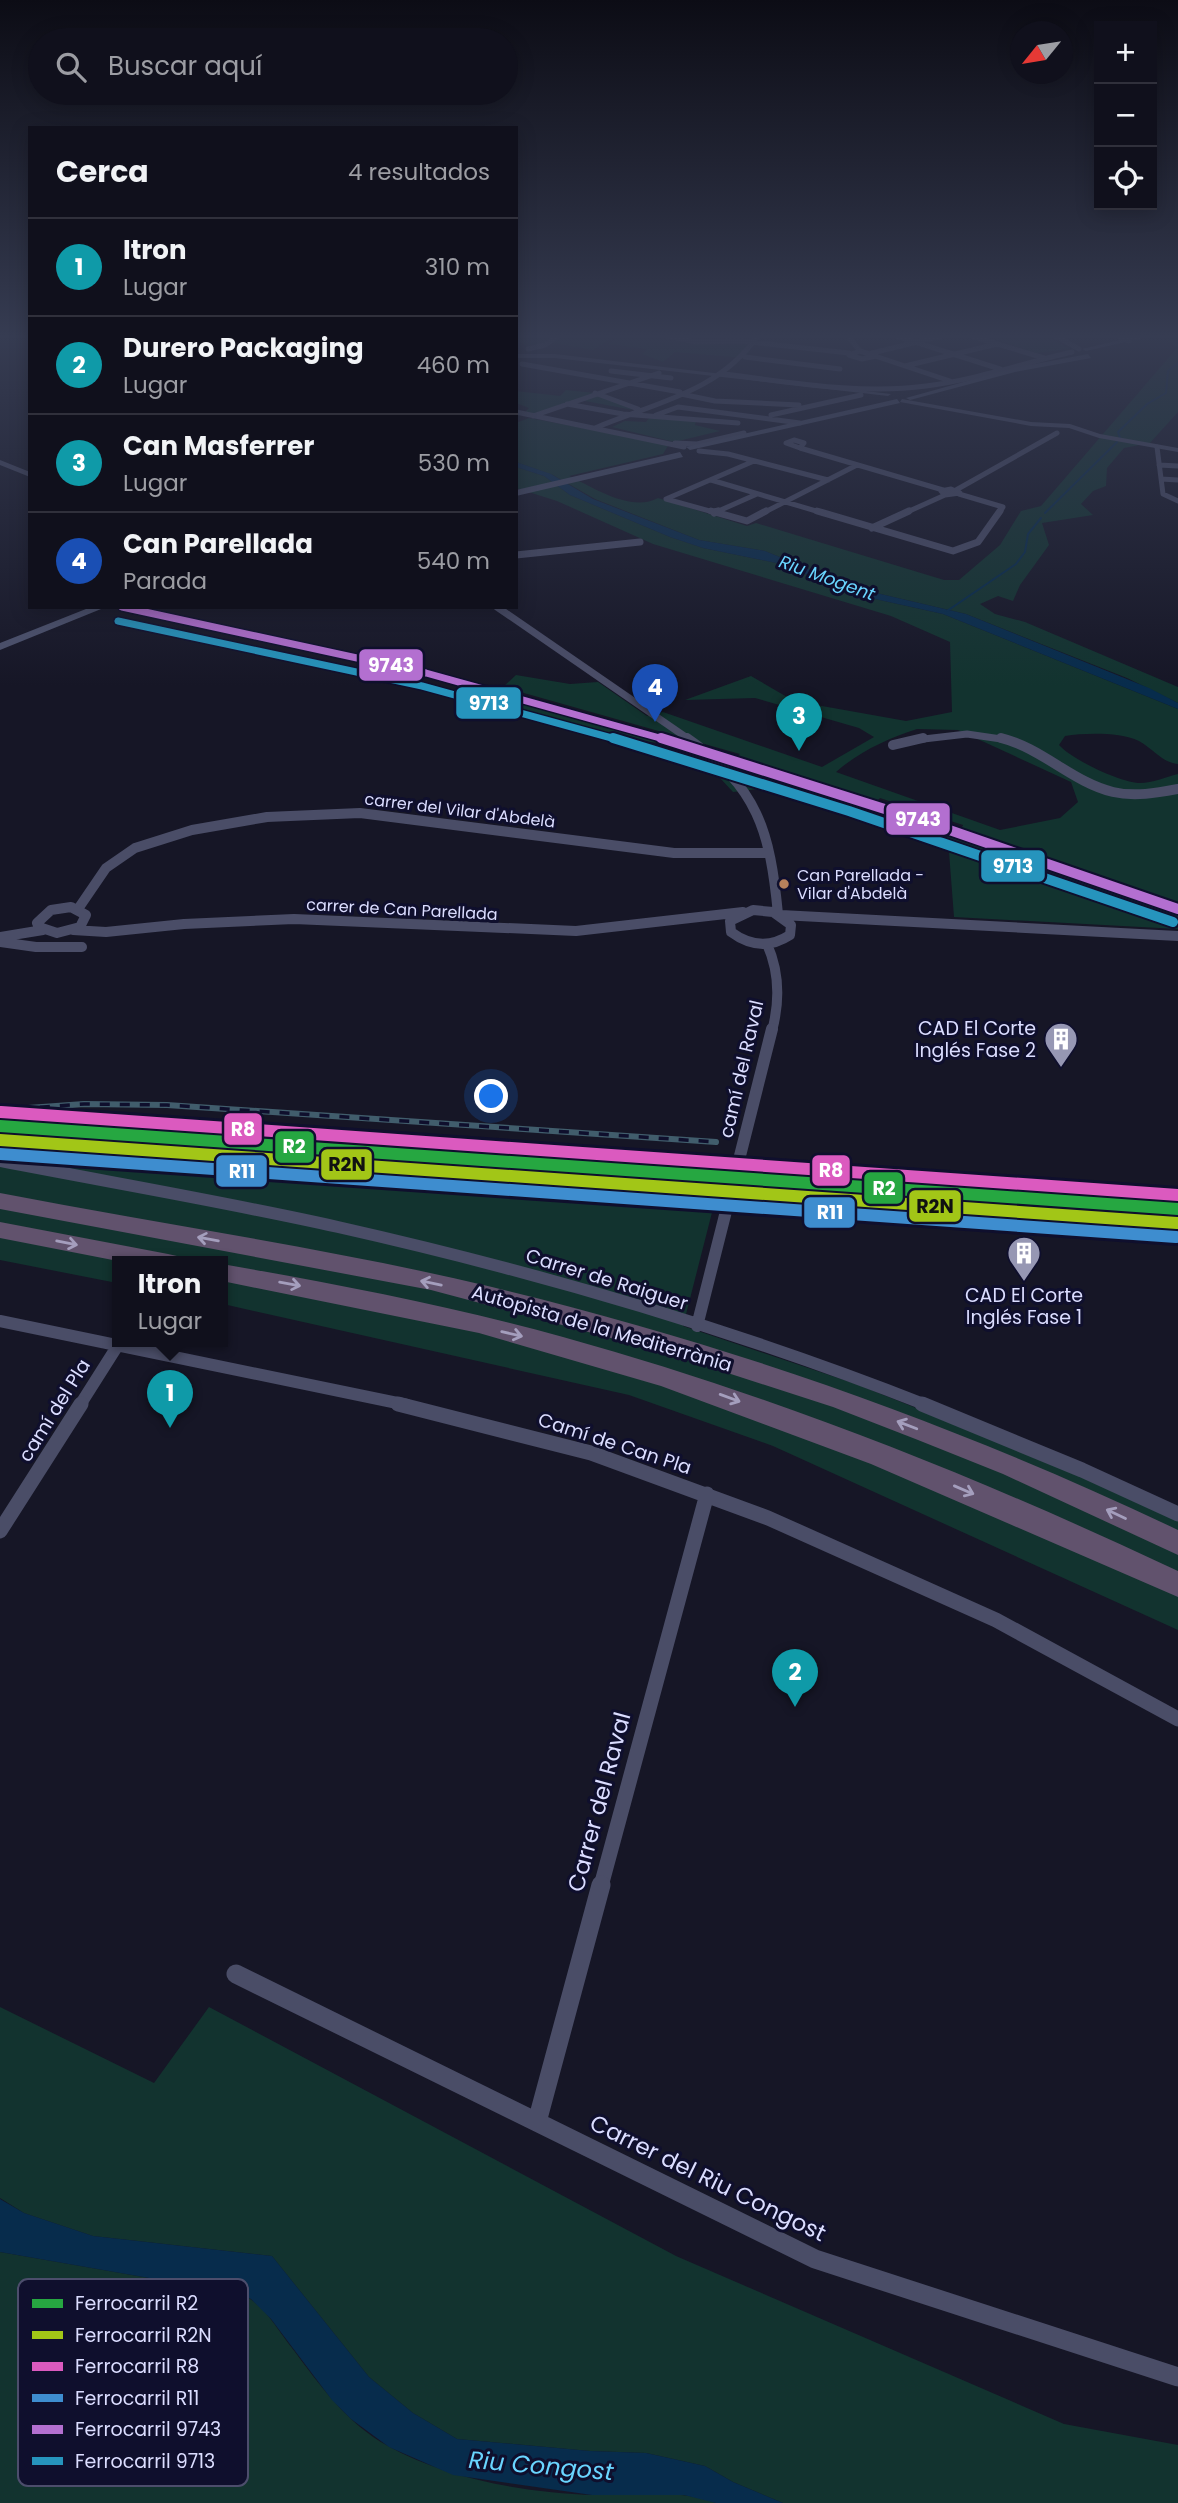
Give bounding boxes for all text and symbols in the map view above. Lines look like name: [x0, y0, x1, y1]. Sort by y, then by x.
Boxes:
north arrow: [1010, 21, 1073, 84]
map controls: [1094, 21, 1157, 210]
button: +: [1094, 21, 1157, 84]
search box: [28, 28, 518, 105]
icon: search: [52, 48, 90, 86]
text: Buscar aquí: [108, 48, 262, 84]
button: −: [1094, 84, 1157, 147]
button: locate: [1094, 147, 1157, 210]
text: Cerca: [56, 150, 149, 193]
text: 4 resultados: [348, 156, 490, 188]
text: Itron: [123, 232, 186, 268]
text: 1: [75, 251, 83, 283]
text: 310 m: [425, 251, 490, 283]
text: Lugar: [123, 271, 187, 303]
text: Durero Packaging: [123, 330, 364, 366]
text: 2: [72, 349, 86, 381]
text: 460 m: [417, 349, 490, 381]
text: Lugar: [123, 369, 187, 401]
text: Can Masferrer: [123, 428, 314, 464]
text: 3: [72, 447, 86, 479]
text: 530 m: [418, 447, 490, 479]
text: Lugar: [123, 467, 187, 499]
text: Can Parellada: [123, 526, 313, 562]
text: 4: [71, 545, 87, 577]
text: 540 m: [417, 545, 490, 577]
water label: Riu Mogent: [776, 549, 879, 607]
text: Parada: [123, 565, 207, 597]
line badge: 9743: [358, 648, 424, 682]
text: 9743: [368, 652, 414, 679]
pin: 4: [632, 664, 678, 722]
line badge: 9713: [455, 686, 522, 720]
text: 9713: [469, 690, 509, 717]
pin: 3: [776, 693, 822, 751]
street label: carrer del Vilar d'Abdelà: [363, 787, 557, 834]
line badge: 9743: [885, 802, 951, 836]
text: 9743: [895, 806, 941, 833]
line badge: 9713: [980, 849, 1046, 883]
text: 9713: [993, 853, 1033, 880]
place label: Can Parellada - Vilar d'Abdelà: [797, 864, 924, 905]
marker: Can Parellada - Vilar d'Abdelà: [777, 877, 791, 891]
street label: carrer de Can Parellada: [306, 893, 498, 926]
street label: camí del Raval: [713, 998, 770, 1141]
place label: CAD El Corte Inglés Fase 2: [915, 1015, 1036, 1064]
building icon: CAD El Corte Inglés Fase 2: [1042, 1020, 1080, 1069]
your location: [474, 1079, 508, 1113]
line badge: R8: [223, 1112, 263, 1146]
text: R8: [231, 1116, 255, 1143]
line badge: R2: [274, 1130, 315, 1164]
text: R2: [282, 1133, 306, 1160]
line badge: R2N: [320, 1148, 373, 1181]
text: R2N: [328, 1151, 366, 1178]
line badge: R11: [215, 1154, 268, 1188]
line badge: R8: [811, 1154, 851, 1187]
text: R8: [819, 1157, 843, 1184]
text: R11: [229, 1158, 255, 1185]
line badge: R2: [863, 1171, 904, 1205]
text: R2: [872, 1175, 896, 1202]
line badge: R2N: [908, 1189, 962, 1223]
text: R2N: [916, 1193, 954, 1220]
line badge: R11: [803, 1196, 856, 1229]
text: R11: [817, 1199, 843, 1226]
one-way arrow: [197, 1232, 220, 1245]
building icon: CAD El Corte Inglés Fase 1: [1005, 1234, 1043, 1283]
one-way arrow: [55, 1236, 78, 1250]
street label: Carrer de Raiguer: [522, 1242, 691, 1317]
popup: [112, 1256, 228, 1347]
text: Itron: [138, 1266, 201, 1302]
one-way arrow: [420, 1275, 443, 1289]
one-way arrow: [278, 1278, 301, 1291]
street label: Autopista de la Mediterrània: [469, 1278, 735, 1379]
place label: CAD El Corte Inglés Fase 1: [965, 1282, 1083, 1331]
text: Lugar: [138, 1305, 202, 1337]
one-way arrow: [500, 1328, 522, 1341]
street label: camí del Pla: [12, 1354, 97, 1467]
pin: 1: [147, 1370, 193, 1428]
one-way arrow: [718, 1393, 740, 1405]
street label: Camí de Can Pla: [535, 1406, 695, 1481]
one-way arrow: [896, 1418, 918, 1431]
one-way arrow: [953, 1484, 975, 1497]
one-way arrow: [1106, 1507, 1127, 1520]
pin: 2: [772, 1649, 818, 1707]
street label: Carrer del Raval: [560, 1709, 638, 1895]
street label: Carrer del Riu Congost: [584, 2107, 832, 2249]
legend: [18, 2279, 248, 2486]
text: Ferrocarril R2: [75, 2290, 198, 2317]
text: Ferrocarril R2N: [75, 2322, 212, 2349]
text: Ferrocarril R8: [75, 2353, 199, 2380]
text: Ferrocarril R11: [75, 2385, 199, 2412]
text: Ferrocarril 9743: [75, 2416, 221, 2443]
water label: Riu Congost: [467, 2443, 616, 2488]
text: Ferrocarril 9713: [75, 2448, 215, 2475]

